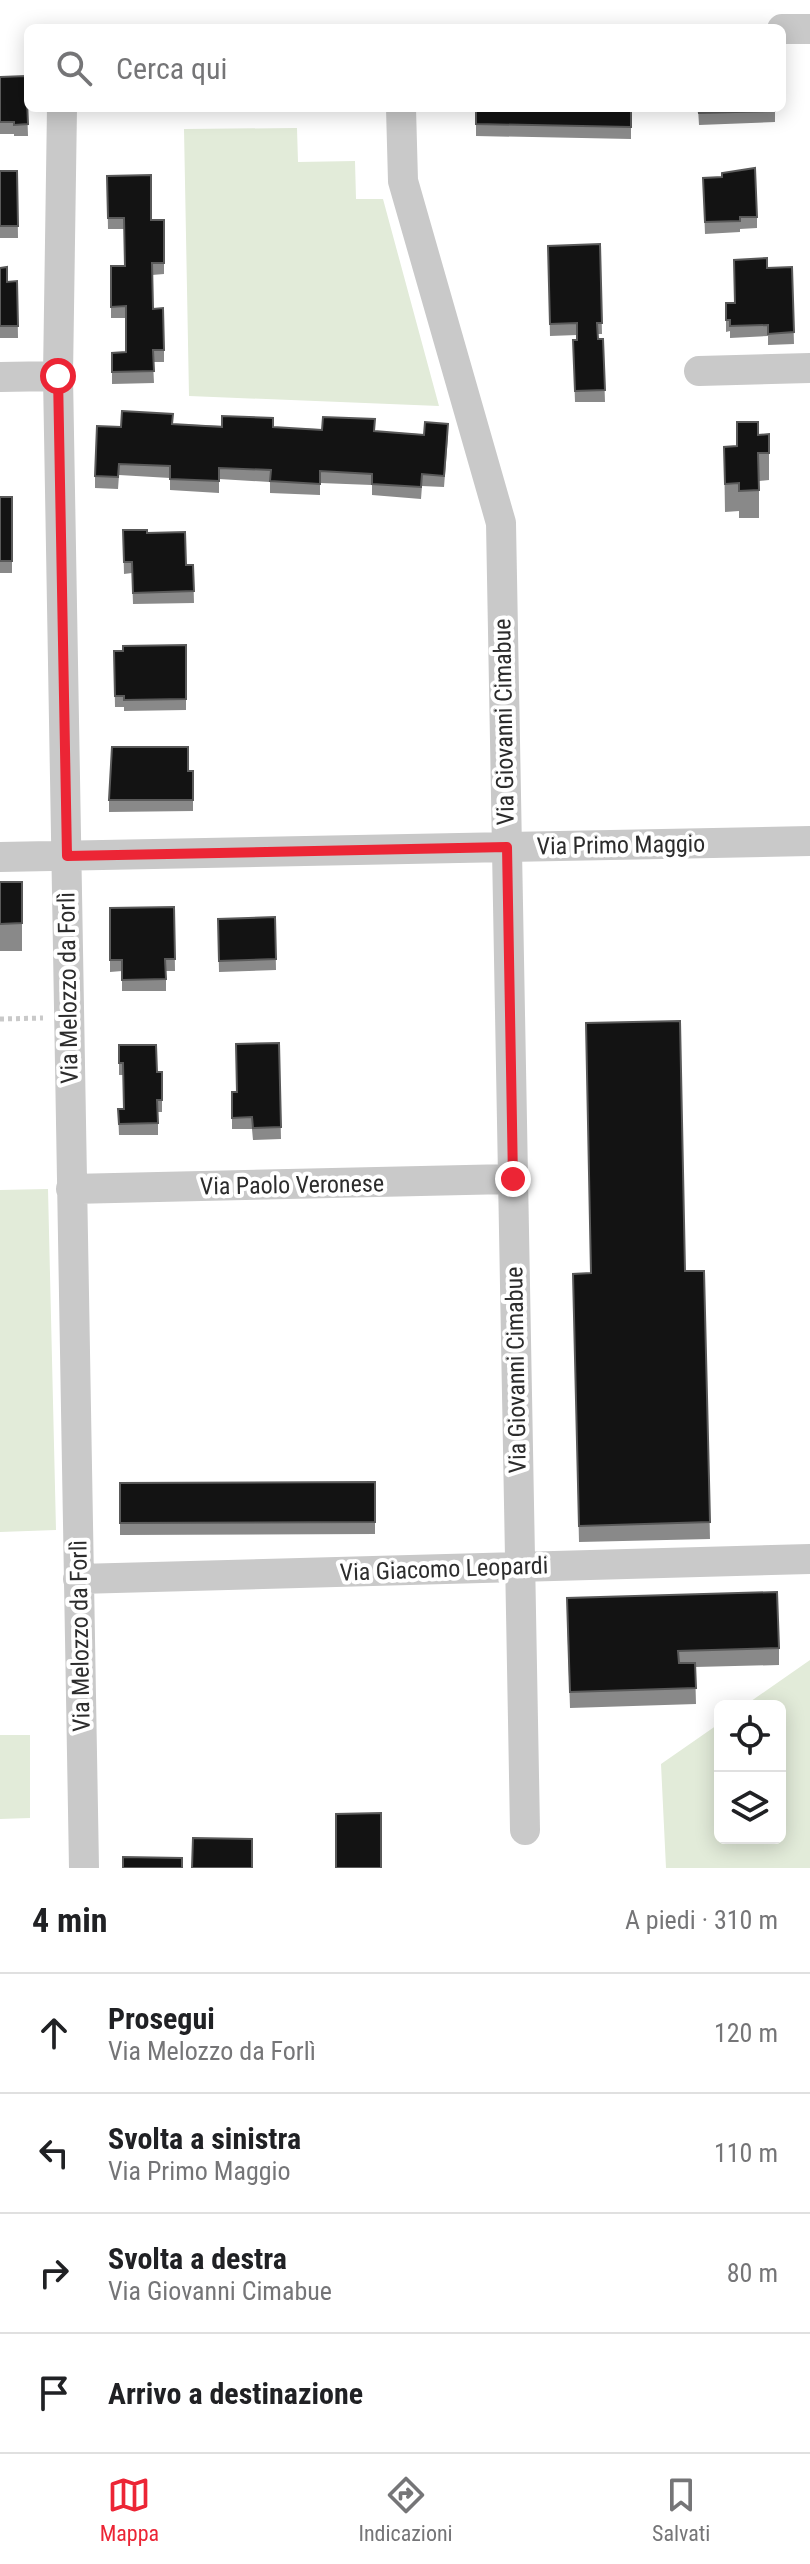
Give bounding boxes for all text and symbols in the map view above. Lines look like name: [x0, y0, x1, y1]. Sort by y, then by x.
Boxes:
search box: [24, 24, 786, 112]
icon: search: [52, 46, 96, 90]
text: Cerca qui: [116, 51, 227, 86]
route start: [40, 358, 76, 394]
street label: Via Giovanni Cimabue: [488, 618, 520, 826]
street label: Via Primo Maggio: [536, 830, 706, 860]
street label: Via Melozzo da Forlì: [52, 892, 84, 1084]
route end: [495, 1161, 531, 1197]
street label: Via Paolo Veronese: [200, 1169, 384, 1201]
street label: Via Giovanni Cimabue: [500, 1266, 532, 1474]
street label: Via Melozzo da Forlì: [64, 1540, 96, 1732]
street label: Via Giacomo Leopardi: [339, 1551, 549, 1587]
map controls: [714, 1700, 786, 1844]
button: locate: [714, 1700, 786, 1772]
button: layers: [714, 1772, 786, 1844]
text: 4 min: [32, 1900, 108, 1940]
text: A piedi · 310 m: [625, 1905, 778, 1935]
text: Prosegui: [108, 2001, 215, 2036]
icon: ahead: [32, 2011, 76, 2055]
text: 120 m: [714, 2018, 778, 2048]
text: Via Melozzo da Forlì: [108, 2036, 316, 2066]
text: Svolta a sinistra: [108, 2121, 301, 2156]
icon: left: [32, 2131, 76, 2175]
text: 110 m: [714, 2138, 778, 2168]
text: Via Primo Maggio: [108, 2156, 291, 2186]
text: Svolta a destra: [108, 2241, 287, 2276]
icon: right: [32, 2251, 76, 2295]
text: 80 m: [727, 2258, 778, 2288]
text: Via Giovanni Cimabue: [108, 2276, 332, 2306]
icon: arrive: [32, 2371, 76, 2415]
text: Arrivo a destinazione: [108, 2376, 363, 2411]
tab: Mappa: [100, 2473, 159, 2546]
tab: Indicazioni: [358, 2473, 453, 2546]
tab: Salvati: [652, 2473, 710, 2546]

